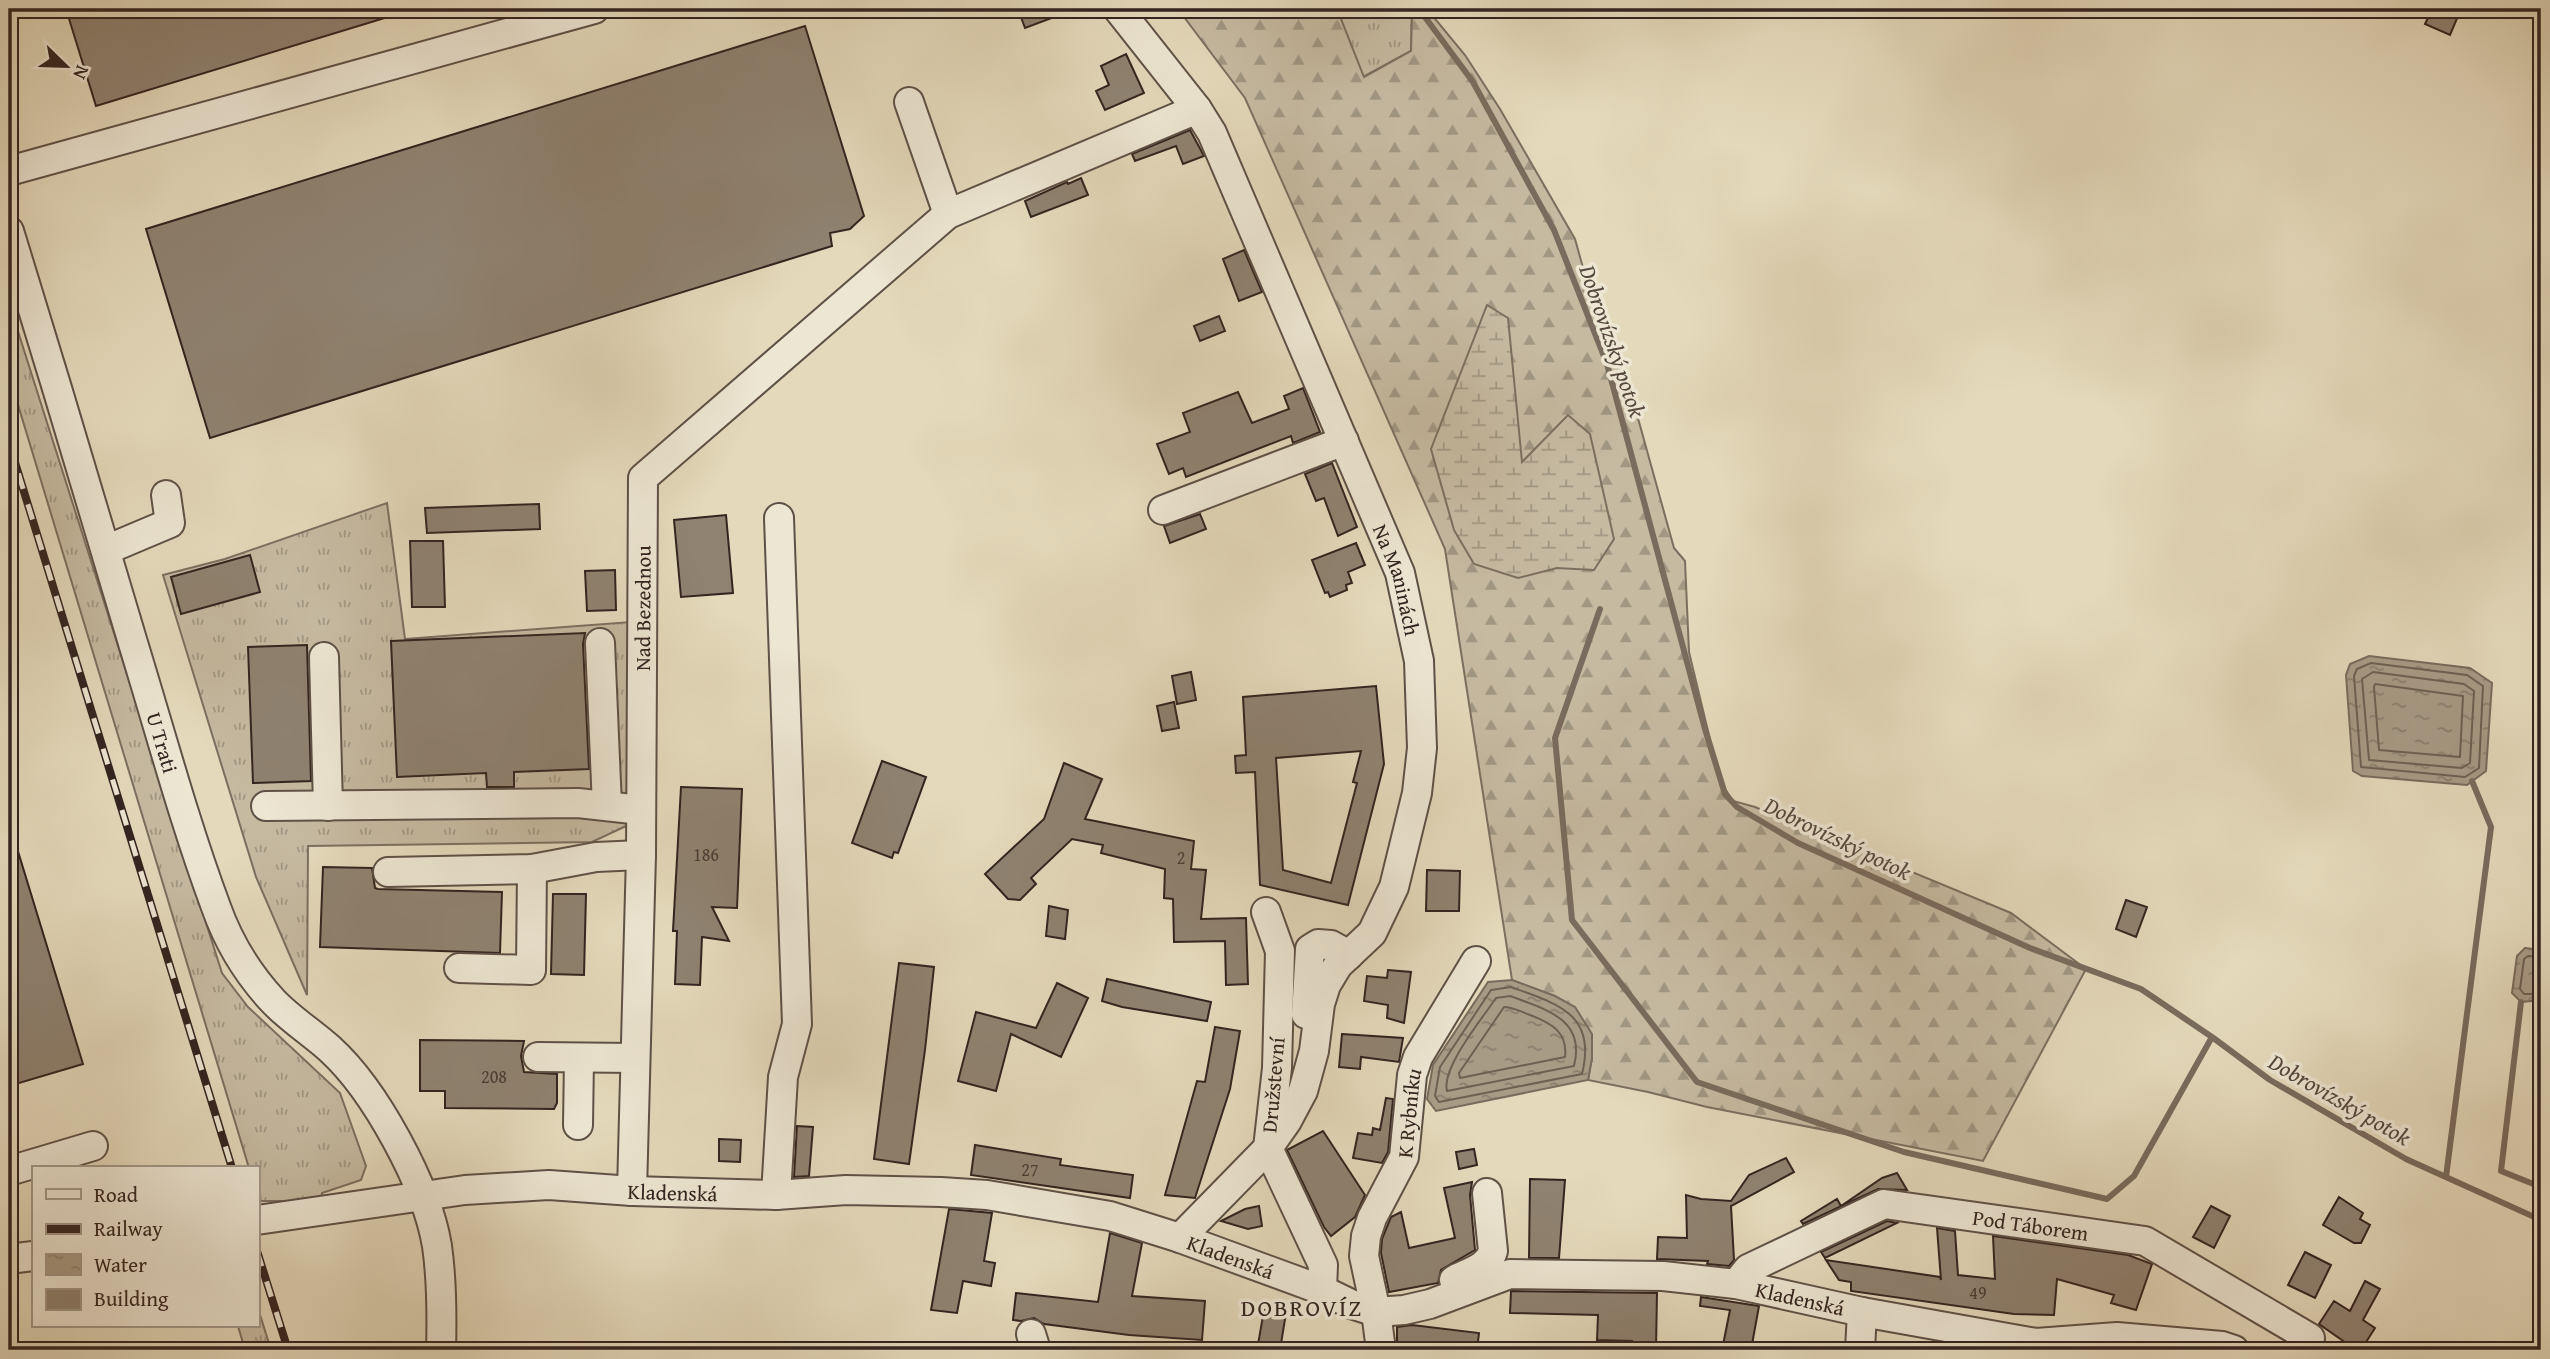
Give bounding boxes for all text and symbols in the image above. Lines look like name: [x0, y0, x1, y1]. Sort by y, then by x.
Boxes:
north arrow: [32, 32, 102, 102]
text: N: [66, 61, 97, 84]
water label: Dobrovízský potok: [1571, 259, 1655, 422]
street label: Na Maninách: [1365, 519, 1429, 639]
street label: Nad Bezednou: [626, 545, 658, 671]
street label: U Trati: [139, 708, 186, 777]
water label: Dobrovízský potok: [1758, 788, 1917, 888]
house number: 186: [693, 841, 719, 868]
house number: 2: [1177, 844, 1185, 871]
street label: Družstevní: [1253, 1035, 1293, 1134]
water label: Dobrovízský potok: [2262, 1044, 2418, 1153]
house number: 208: [481, 1063, 507, 1090]
street label: K Rybníku: [1389, 1063, 1429, 1159]
house number: 27: [1021, 1156, 1039, 1183]
legend: [32, 1166, 259, 1328]
street label: Kladenská: [627, 1175, 718, 1209]
text: Road: [94, 1179, 139, 1210]
street label: Pod Táborem: [1971, 1201, 2090, 1248]
text: Railway: [94, 1213, 163, 1244]
street label: Kladenská: [1183, 1227, 1278, 1287]
text: Water: [94, 1249, 147, 1280]
street label: Kladenská: [1753, 1273, 1847, 1323]
house number: 49: [1969, 1279, 1987, 1306]
text: Building: [94, 1283, 169, 1314]
district label: DOBROVÍZ: [1241, 1290, 1363, 1325]

